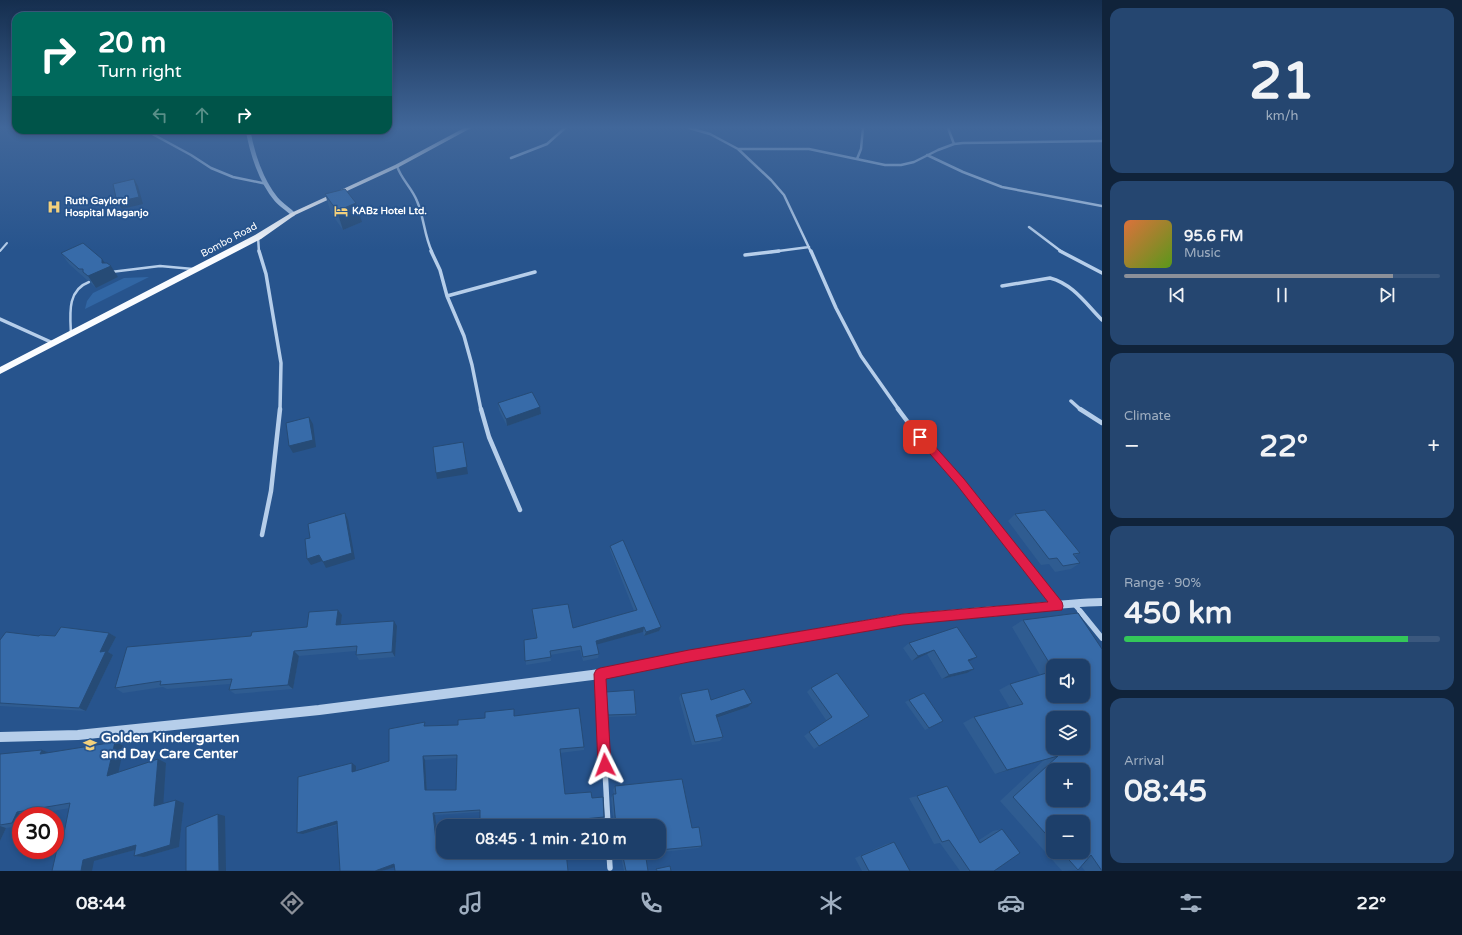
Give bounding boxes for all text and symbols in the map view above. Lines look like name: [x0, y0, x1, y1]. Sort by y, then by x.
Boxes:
text: 20 m: [98, 26, 166, 60]
icon: right: [32, 28, 84, 80]
text: 21: [1249, 50, 1315, 113]
text: Turn right: [98, 60, 182, 82]
icon: left: [149, 104, 171, 126]
icon: ahead: [191, 104, 213, 126]
icon: right: [233, 104, 255, 126]
text: km/h: [1266, 108, 1298, 124]
place label: Ruth Gaylord Hospital Maganjo: [65, 195, 149, 219]
hospital icon: Ruth Gaylord Hospital Maganjo: [46, 199, 62, 215]
hotel icon: KABz Hotel Ltd.: [333, 203, 349, 219]
place label: KABz Hotel Ltd.: [352, 205, 427, 217]
street label: Bombo Road: [199, 220, 259, 260]
text: 95.6 FM: [1184, 227, 1244, 245]
text: Music: [1184, 245, 1221, 261]
icon: previous: [1166, 284, 1188, 306]
icon: pause: [1271, 284, 1293, 306]
icon: next: [1376, 284, 1398, 306]
text: Climate: [1124, 408, 1171, 424]
pin: [903, 420, 937, 454]
icon: arrive: [909, 426, 931, 448]
text: 22°: [1259, 428, 1308, 465]
text: −: [1124, 433, 1140, 459]
text: +: [1428, 433, 1440, 459]
text: Range · 90%: [1124, 575, 1201, 591]
text: 450 km: [1124, 595, 1232, 632]
map controls: [1046, 659, 1090, 859]
button: sound: [1046, 659, 1090, 703]
button: layers: [1046, 711, 1090, 755]
place label: Golden Kindergarten and Day Care Center: [101, 729, 240, 762]
school or university icon: Golden Kindergarten and Day Care Center: [82, 737, 98, 753]
position arrow: [584, 744, 626, 786]
text: Arrival: [1124, 753, 1164, 769]
button: +: [1046, 763, 1090, 807]
text: 08:45: [1124, 773, 1207, 810]
speed limit sign: 30: [12, 807, 64, 859]
button: −: [1046, 815, 1090, 859]
text: 08:45 · 1 min · 210 m: [476, 830, 626, 848]
icon: directions: [278, 889, 306, 917]
icon: music: [457, 889, 485, 917]
icon: phone: [637, 889, 665, 917]
icon: climate: [817, 889, 845, 917]
icon: car: [997, 889, 1025, 917]
icon: filters: [1177, 889, 1205, 917]
text: 08:44: [76, 892, 126, 914]
text: 22°: [1357, 892, 1386, 914]

